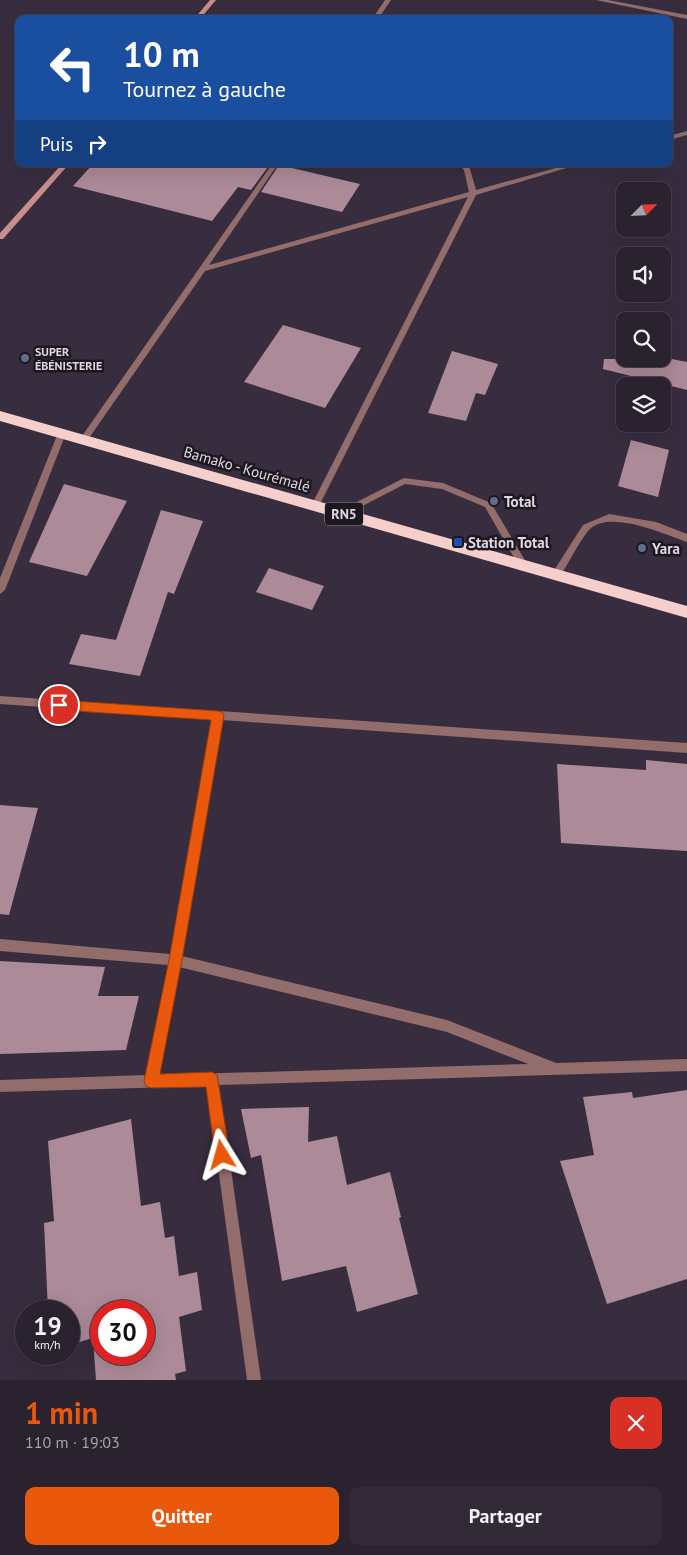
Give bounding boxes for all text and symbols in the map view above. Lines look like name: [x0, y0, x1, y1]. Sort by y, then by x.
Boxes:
text: 10 m: [123, 31, 200, 77]
icon: left: [40, 35, 105, 100]
text: Tournez à gauche: [123, 75, 286, 103]
icon: right: [83, 130, 111, 158]
text: Puis: [40, 132, 73, 156]
north arrow: [616, 182, 671, 238]
map controls: [616, 182, 671, 432]
button: sound: [616, 247, 671, 302]
button: search: [616, 312, 671, 367]
place label: SUPER ÉBÉNISTERIE: [35, 344, 102, 373]
marker: SUPER ÉBÉNISTERIE: [19, 352, 31, 364]
button: layers: [616, 377, 671, 432]
street label: Bamako - Kourémalé: [182, 442, 312, 496]
place label: Total: [504, 492, 536, 511]
marker: Total: [488, 495, 500, 507]
road number: RN5: [325, 502, 363, 526]
place label: Station Total: [468, 533, 550, 552]
marker: Station Total: [452, 536, 464, 548]
place label: Yara: [651, 539, 680, 558]
marker: Yara: [636, 542, 648, 554]
pin: [38, 684, 80, 726]
icon: arrive: [45, 691, 73, 719]
position arrow: [195, 1128, 247, 1180]
speed limit sign: 30: [90, 1300, 155, 1365]
text: 19: [33, 1310, 62, 1342]
text: km/h: [34, 1337, 61, 1352]
text: 1 min: [25, 1393, 98, 1432]
button: close: [610, 1397, 662, 1449]
text: 110 m · 19:03: [25, 1432, 120, 1452]
button: Quitter: [25, 1487, 339, 1545]
button: Partager: [349, 1487, 662, 1545]

